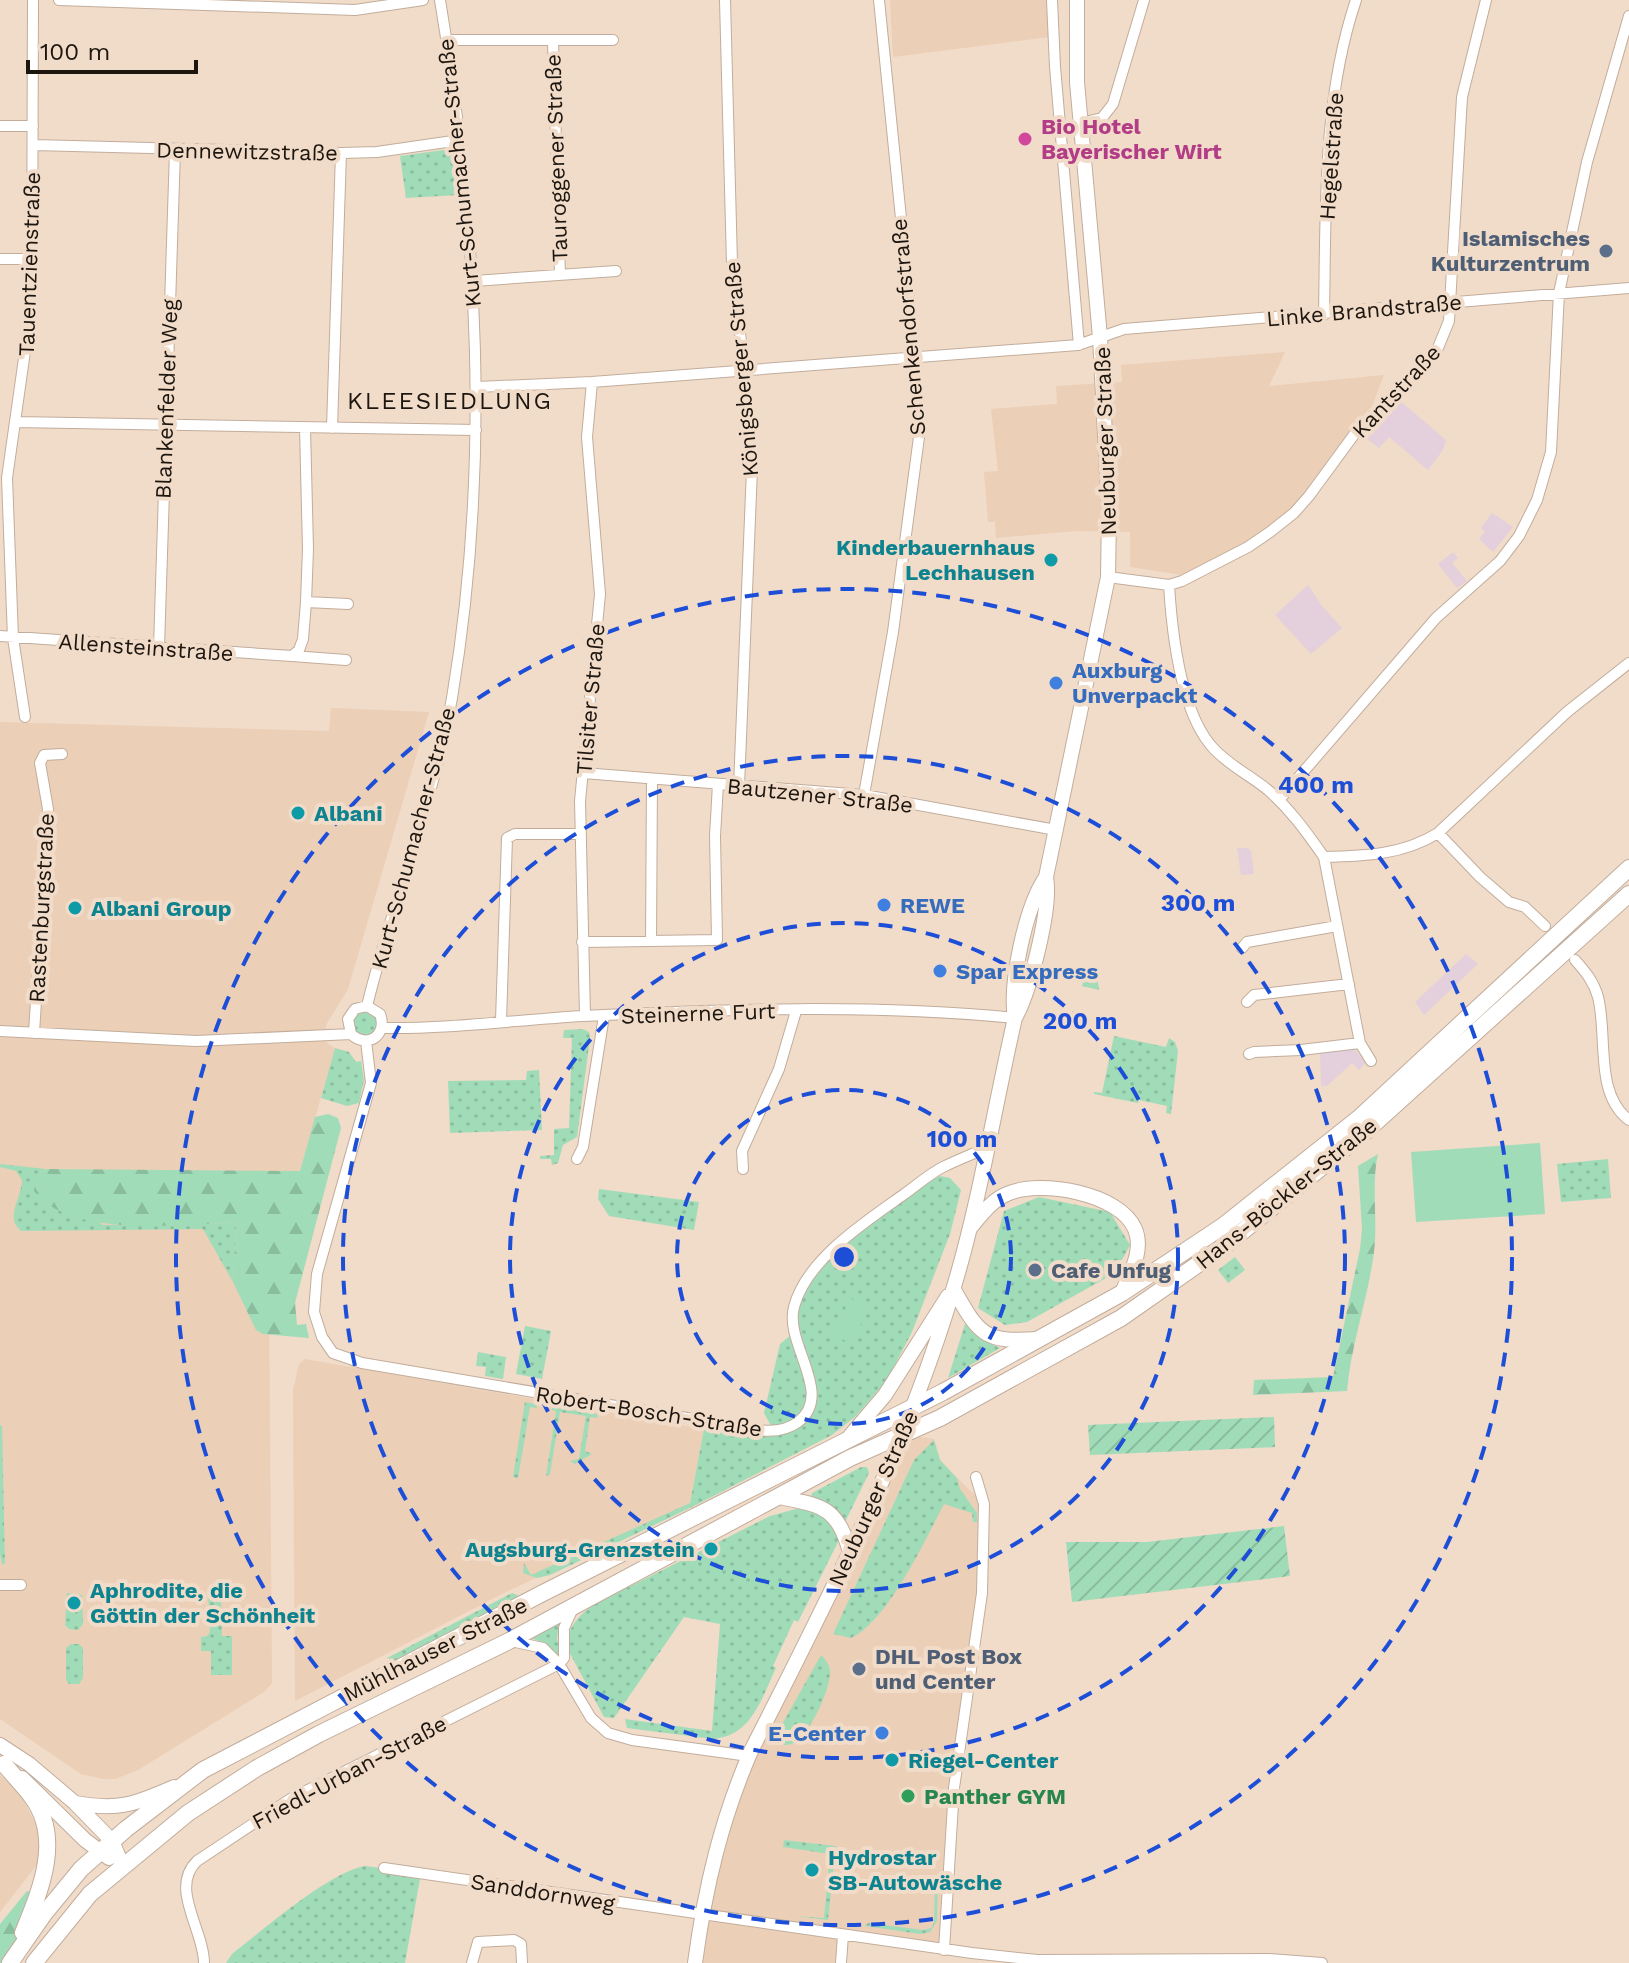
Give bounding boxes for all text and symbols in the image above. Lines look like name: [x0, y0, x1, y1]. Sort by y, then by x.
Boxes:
scale bar: [28, 24, 196, 74]
street label: Kurt-Schumacher-Straße: [433, 37, 486, 308]
text: 100 m: [40, 38, 110, 66]
street label: Tauroggener Straße: [540, 54, 573, 262]
street label: Hegelstraße: [1315, 91, 1348, 221]
place label: Bio Hotel Bayerischer Wirt: [1041, 114, 1222, 164]
marker: Bio Hotel Bayerischer Wirt: [1016, 130, 1034, 148]
street label: Dennewitzstraße: [156, 137, 338, 166]
street label: Tauentzienstraße: [14, 171, 45, 357]
street label: Schenkendorfstraße: [887, 217, 930, 436]
place label: Islamisches Kulturzentrum: [1431, 226, 1590, 276]
marker: Islamisches Kulturzentrum: [1597, 242, 1615, 260]
street label: Königsberger Straße: [720, 261, 763, 477]
street label: Linke Brandstraße: [1265, 290, 1463, 331]
street label: Blankenfelder Weg: [151, 298, 182, 499]
street label: Kantstraße: [1347, 340, 1446, 443]
street label: Neuburger Straße: [1090, 346, 1121, 536]
district label: KLEESIEDLUNG: [347, 387, 553, 415]
place label: Kinderbauernhaus Lechhausen: [836, 535, 1035, 585]
marker: Kinderbauernhaus Lechhausen: [1042, 551, 1060, 569]
street label: Tilsiter Straße: [571, 622, 610, 776]
street label: Allensteinstraße: [58, 629, 234, 666]
place label: Auxburg Unverpackt: [1072, 658, 1198, 708]
marker: Auxburg Unverpackt: [1047, 674, 1065, 692]
street label: Kurt-Schumacher-Straße: [366, 705, 460, 972]
text: 400 m: [1278, 771, 1354, 799]
street label: Bautzener Straße: [726, 773, 914, 818]
place label: Albani: [314, 801, 383, 826]
marker: Albani: [289, 804, 307, 822]
street label: Rastenburgstraße: [24, 813, 59, 1004]
text: 300 m: [1161, 889, 1235, 917]
place label: REWE: [900, 893, 965, 918]
place label: Albani Group: [91, 896, 232, 921]
marker: REWE: [875, 896, 893, 914]
marker: Albani Group: [66, 899, 84, 917]
place label: Spar Express: [956, 959, 1098, 984]
marker: Spar Express: [931, 962, 949, 980]
street label: Steinerne Furt: [620, 998, 776, 1029]
text: 200 m: [1043, 1007, 1117, 1035]
street label: Hans-Böckler-Straße: [1191, 1113, 1382, 1274]
text: 100 m: [927, 1125, 997, 1153]
centre of rings: [830, 1243, 858, 1271]
place label: Cafe Unfug: [1051, 1258, 1172, 1283]
marker: Cafe Unfug: [1026, 1261, 1044, 1279]
street label: Robert-Bosch-Straße: [534, 1381, 764, 1442]
street label: Neuburger Straße: [824, 1407, 923, 1590]
place label: Augsburg-Grenzstein: [465, 1537, 695, 1562]
marker: Augsburg-Grenzstein: [702, 1540, 720, 1558]
place label: Aphrodite, die Göttin der Schönheit: [90, 1578, 316, 1628]
street label: Mühlhauser Straße: [339, 1592, 531, 1707]
marker: Aphrodite, die Göttin der Schönheit: [65, 1594, 83, 1612]
place label: DHL Post Box und Center: [875, 1644, 1022, 1694]
marker: DHL Post Box und Center: [850, 1660, 868, 1678]
street label: Friedl-Urban-Straße: [248, 1711, 451, 1834]
place label: E-Center: [768, 1721, 867, 1746]
marker: E-Center: [873, 1724, 891, 1742]
place label: Riegel-Center: [908, 1748, 1059, 1773]
marker: Riegel-Center: [883, 1751, 901, 1769]
place label: Panther GYM: [924, 1784, 1066, 1809]
marker: Panther GYM: [899, 1787, 917, 1805]
place label: Hydrostar SB-Autowäsche: [828, 1845, 1002, 1895]
marker: Hydrostar SB-Autowäsche: [803, 1861, 821, 1879]
street label: Sanddornweg: [469, 1869, 617, 1916]

